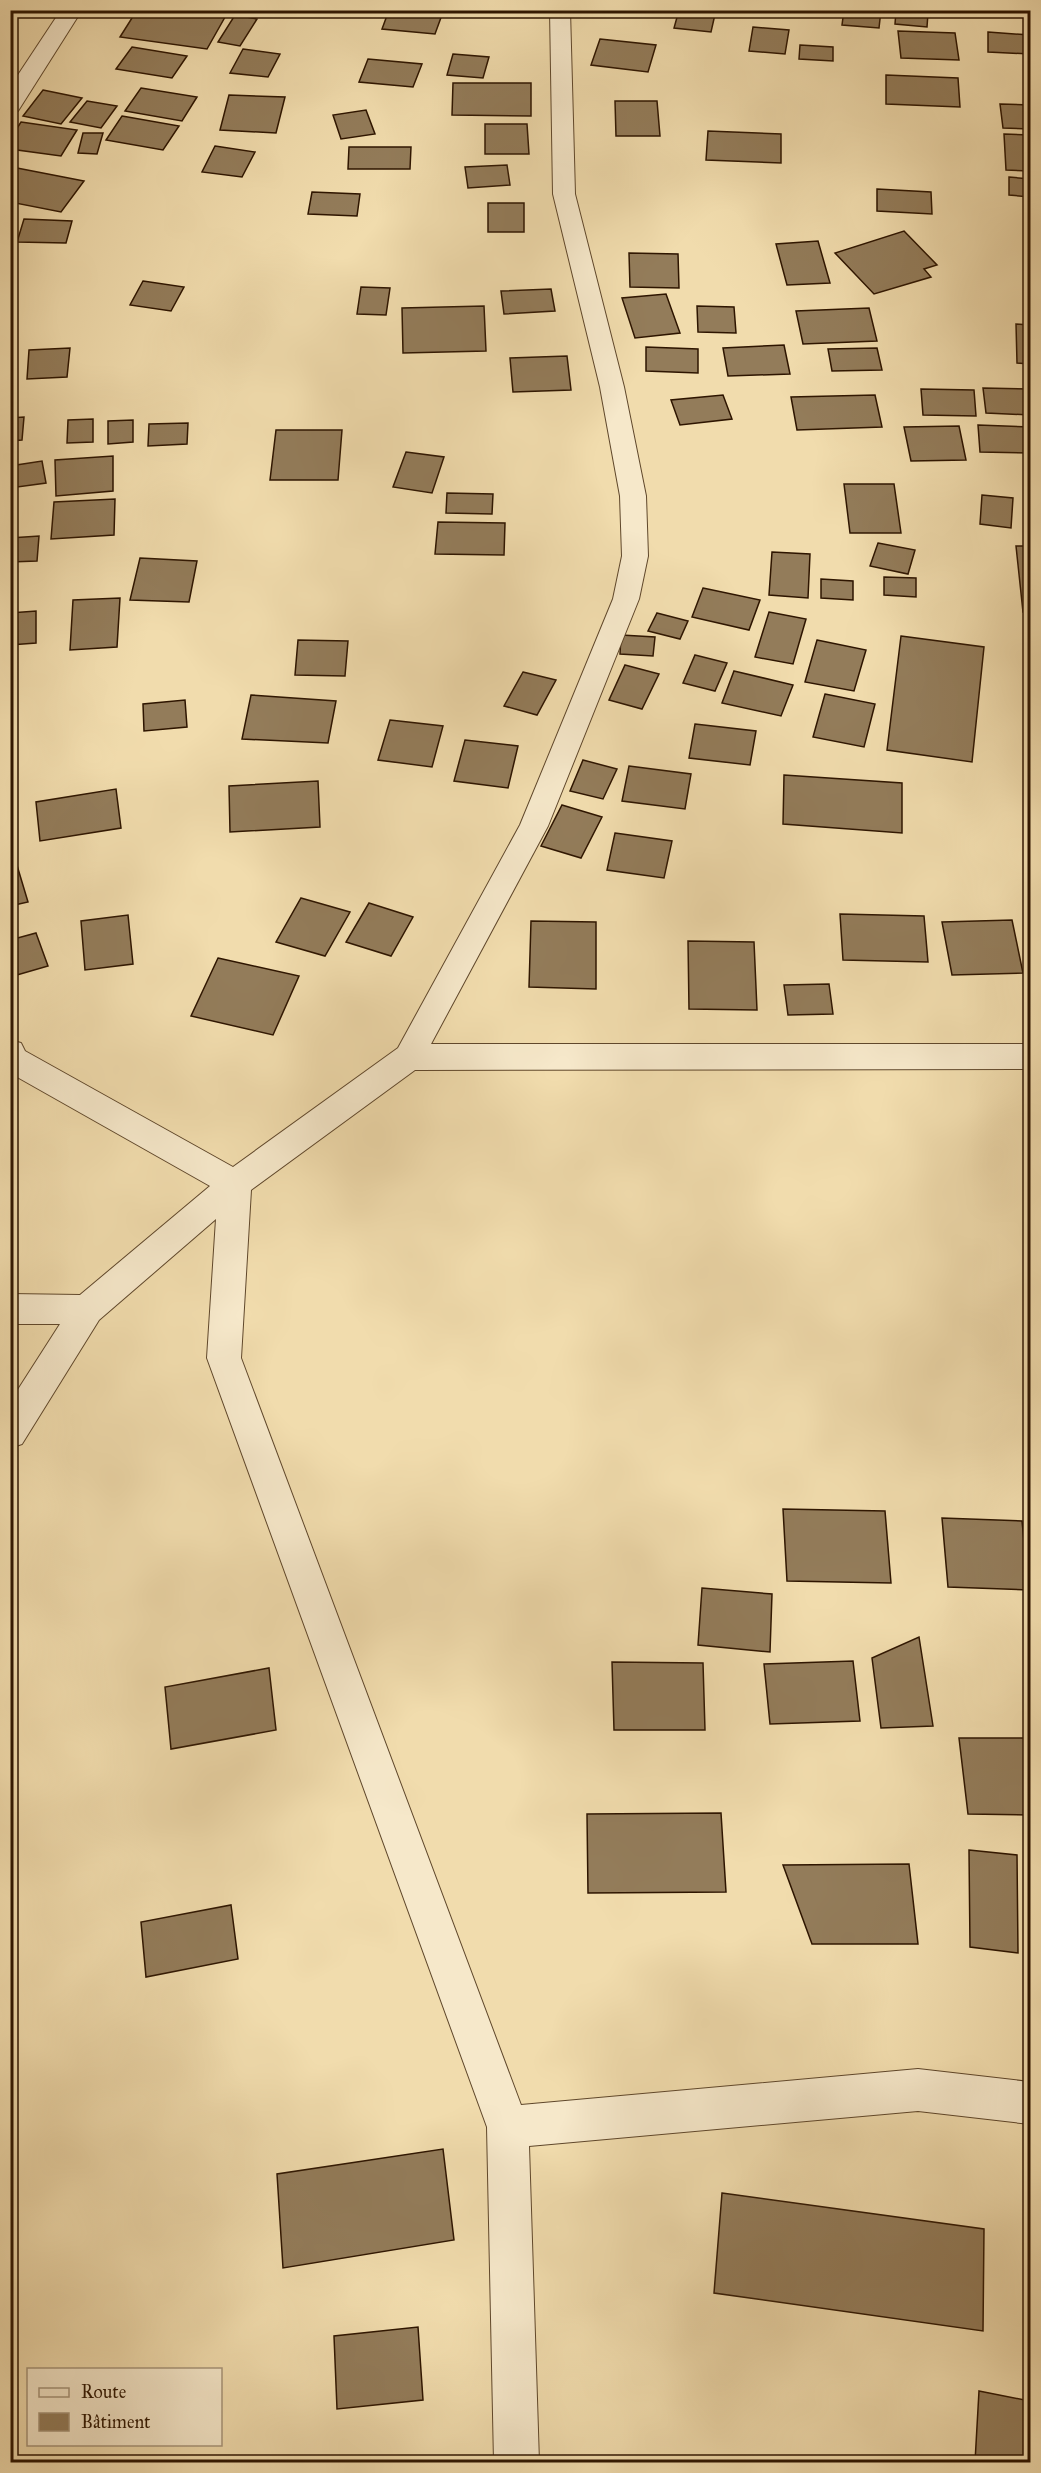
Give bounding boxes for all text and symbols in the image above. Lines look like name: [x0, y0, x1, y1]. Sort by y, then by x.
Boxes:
legend: [27, 2368, 222, 2446]
text: Route: [81, 2381, 126, 2403]
text: Bâtiment: [81, 2411, 151, 2433]

